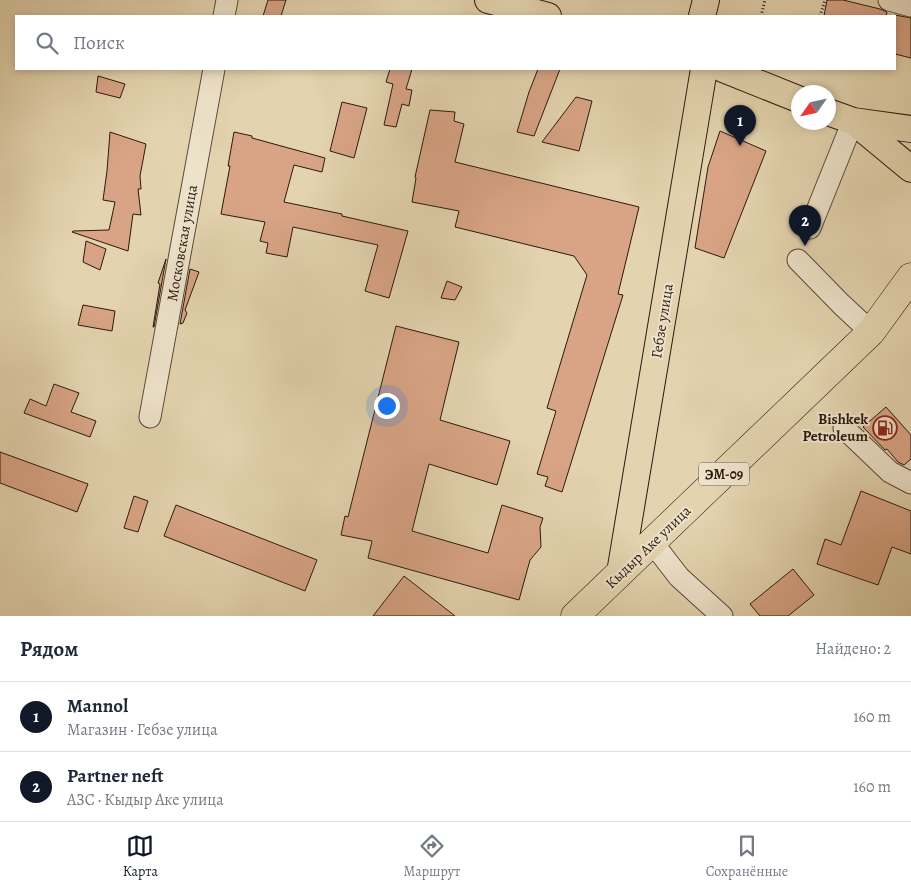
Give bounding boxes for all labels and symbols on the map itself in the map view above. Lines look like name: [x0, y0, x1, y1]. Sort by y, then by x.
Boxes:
north arrow: [791, 85, 836, 130]
pin: 1: [724, 105, 756, 146]
street label: Московская улица: [162, 183, 202, 303]
pin: 2: [789, 205, 821, 246]
street label: Гебзе улица: [646, 282, 678, 360]
your location: [374, 393, 400, 419]
place label: Bishkek Petroleum: [803, 409, 868, 446]
fuel station icon: Bishkek Petroleum: [872, 415, 898, 441]
road number: ЭМ-09: [699, 462, 749, 486]
street label: Кыдыр Аке улица: [601, 501, 695, 593]

